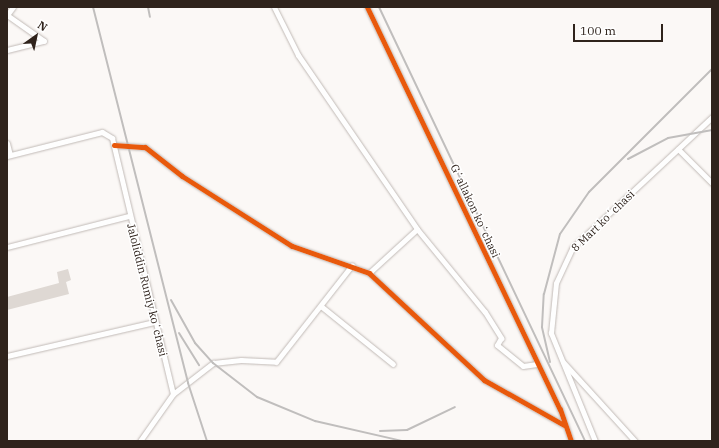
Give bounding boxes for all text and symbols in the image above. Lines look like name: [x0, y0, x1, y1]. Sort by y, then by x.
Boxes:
north arrow: [16, 16, 56, 56]
scale bar: [575, 16, 665, 42]
text: N: [35, 18, 50, 34]
text: 100 m: [580, 23, 616, 38]
street label: Gʻallakon koʻchasi: [448, 162, 502, 260]
street label: 8 Mart koʻchasi: [569, 188, 637, 254]
street label: Jaloliddin Rumiy koʻchasi: [124, 222, 170, 358]

